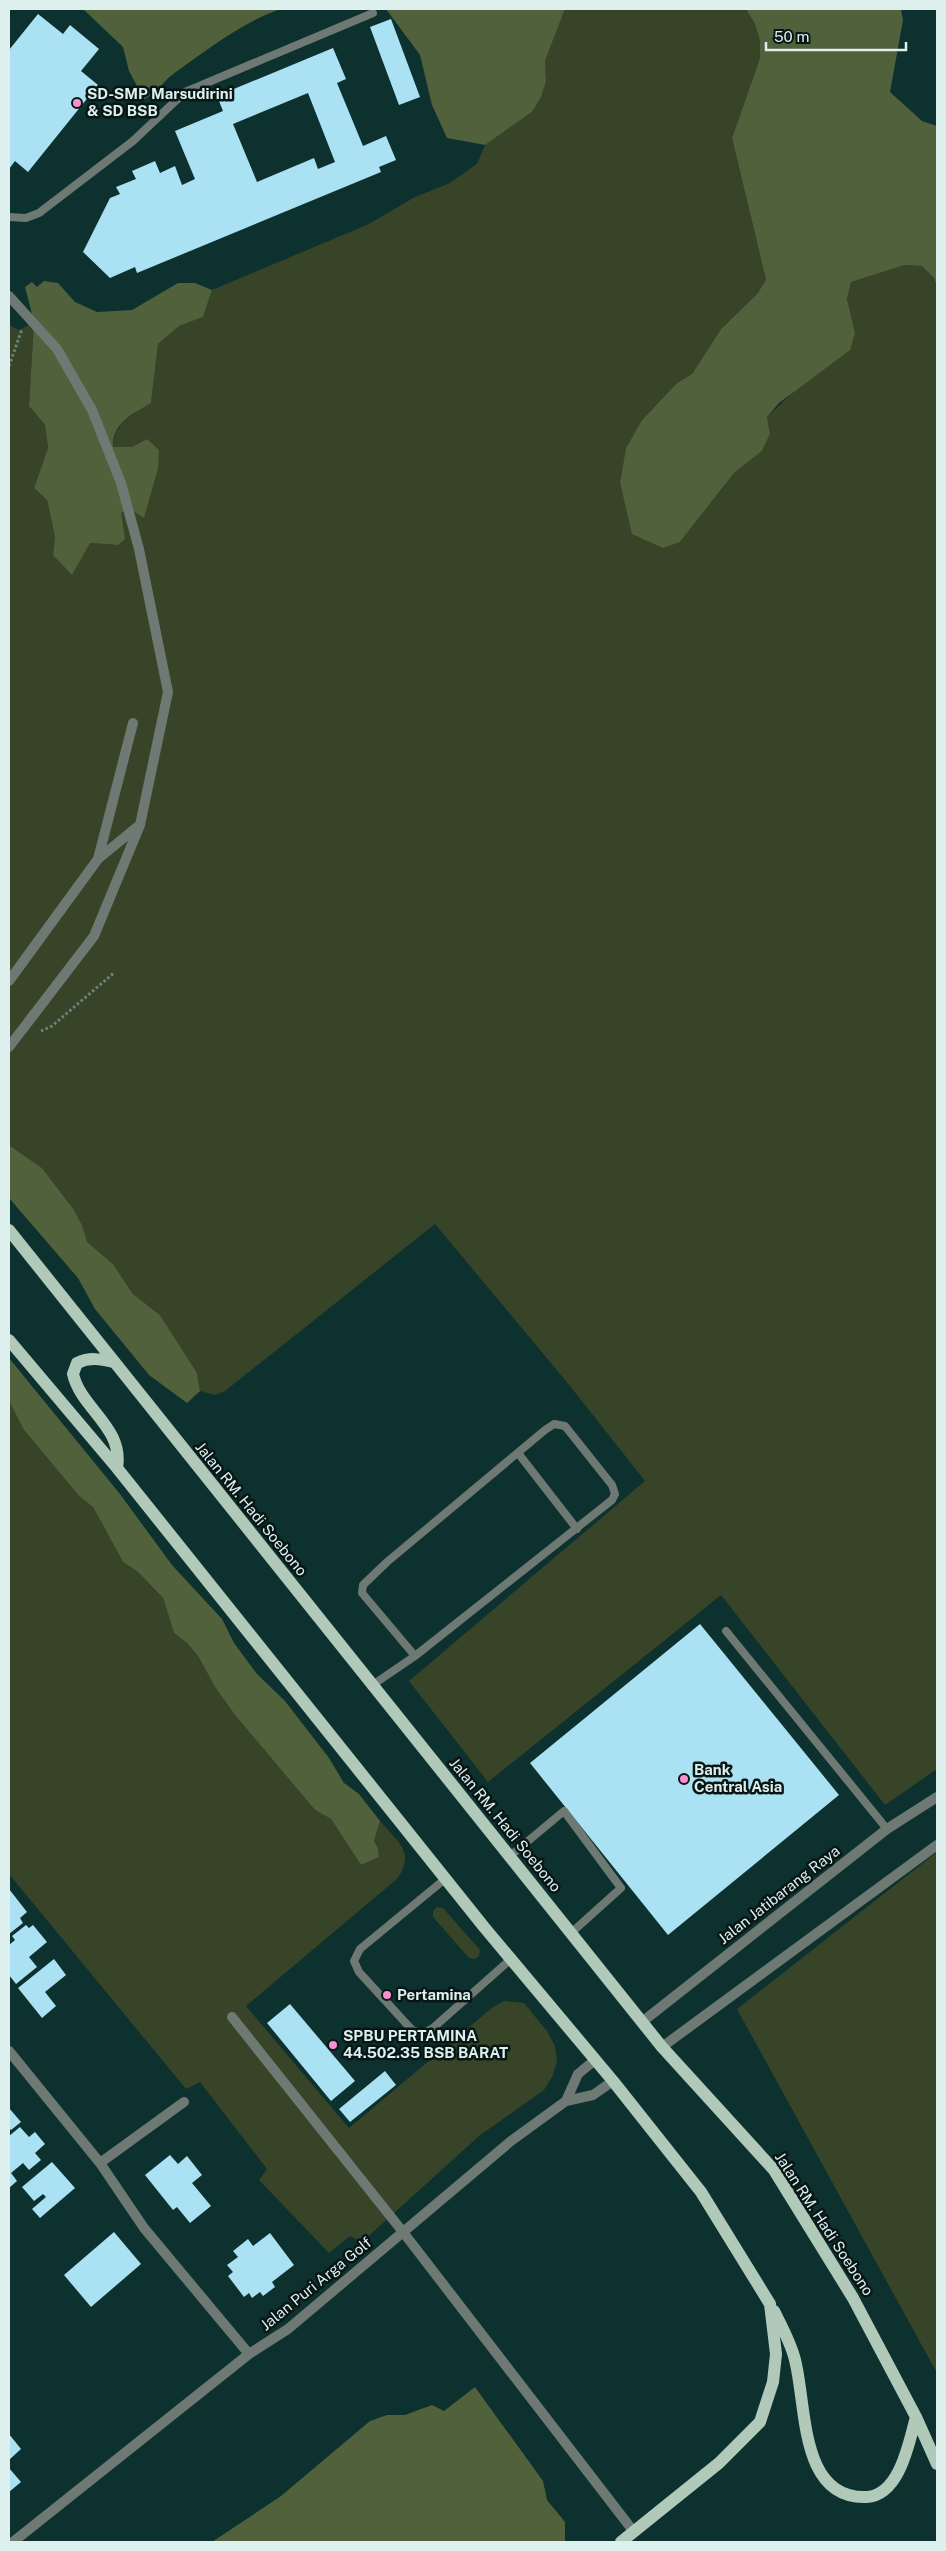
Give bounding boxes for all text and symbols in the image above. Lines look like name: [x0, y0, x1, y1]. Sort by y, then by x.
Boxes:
scale bar: [766, 20, 906, 52]
text: 50 m: [774, 28, 809, 45]
place label: SD-SMP Marsudirini & SD BSB: [87, 85, 233, 119]
marker: SD-SMP Marsudirini & SD BSB: [71, 97, 83, 109]
street label: Jalan RM. Hadi Soebono: [192, 1438, 311, 1579]
street label: Jalan RM. Hadi Soebono: [446, 1754, 565, 1895]
place label: Bank Central Asia: [694, 1761, 782, 1795]
marker: Bank Central Asia: [678, 1773, 690, 1785]
street label: Jalan Jatibarang Raya: [715, 1842, 843, 1947]
place label: Pertamina: [397, 1986, 471, 2003]
marker: Pertamina: [381, 1989, 393, 2001]
place label: SPBU PERTAMINA 44.502.35 BSB BARAT: [343, 2027, 508, 2061]
marker: SPBU PERTAMINA 44.502.35 BSB BARAT: [327, 2039, 339, 2051]
street label: Jalan RM. Hadi Soebono: [772, 2149, 877, 2299]
street label: Jalan Puri Arga Golf: [257, 2234, 375, 2334]

